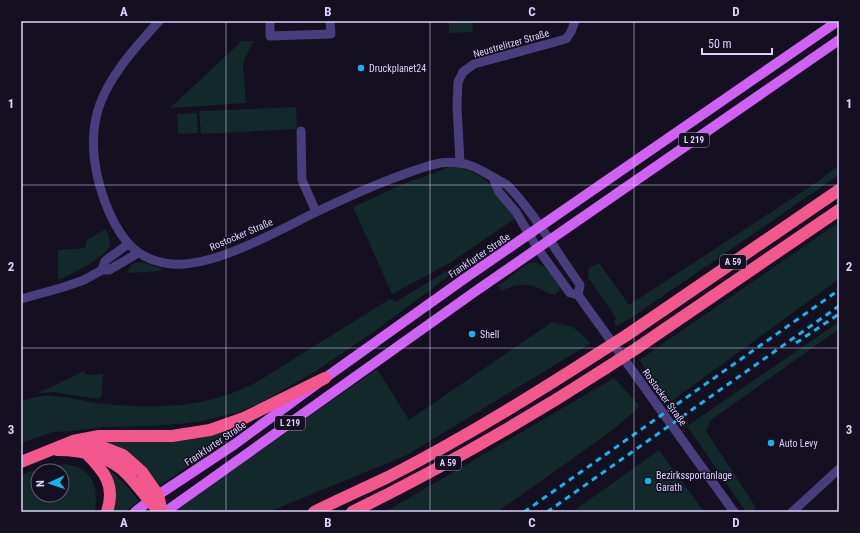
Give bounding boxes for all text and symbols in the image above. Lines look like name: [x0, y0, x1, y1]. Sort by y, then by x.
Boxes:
text: A: [120, 4, 128, 19]
text: B: [324, 4, 332, 19]
text: C: [528, 4, 536, 19]
text: D: [732, 4, 740, 19]
street label: Neustrelitzer Straße: [472, 27, 551, 60]
scale bar: [702, 30, 772, 56]
text: 50 m: [708, 37, 732, 51]
marker: Druckplanet24: [356, 63, 366, 73]
place label: Druckplanet24: [369, 63, 426, 74]
text: 1: [8, 96, 14, 111]
text: 1: [846, 96, 852, 111]
road number: L 219: [679, 133, 709, 147]
street label: Rostocker Straße: [208, 216, 275, 253]
street label: Frankfurter Straße: [447, 231, 512, 280]
road number: A 59: [720, 255, 746, 269]
text: 2: [8, 259, 15, 274]
text: 2: [846, 259, 853, 274]
marker: Shell: [467, 329, 477, 339]
place label: Shell: [480, 329, 499, 340]
street label: Rostocker Straße: [640, 367, 689, 428]
road number: L 219: [275, 416, 305, 430]
street label: Frankfurter Straße: [183, 419, 248, 468]
text: 3: [8, 422, 14, 437]
text: 3: [846, 422, 852, 437]
marker: Auto Levy: [766, 438, 776, 448]
place label: Auto Levy: [779, 438, 818, 449]
road number: A 59: [435, 456, 461, 470]
north arrow: [30, 463, 70, 503]
place label: Bezirkssportanlage Garath: [656, 470, 732, 493]
marker: Bezirkssportanlage Garath: [643, 476, 653, 486]
text: N: [34, 480, 47, 487]
text: A: [120, 515, 128, 530]
text: B: [324, 515, 332, 530]
text: C: [528, 515, 536, 530]
text: D: [732, 515, 740, 530]

